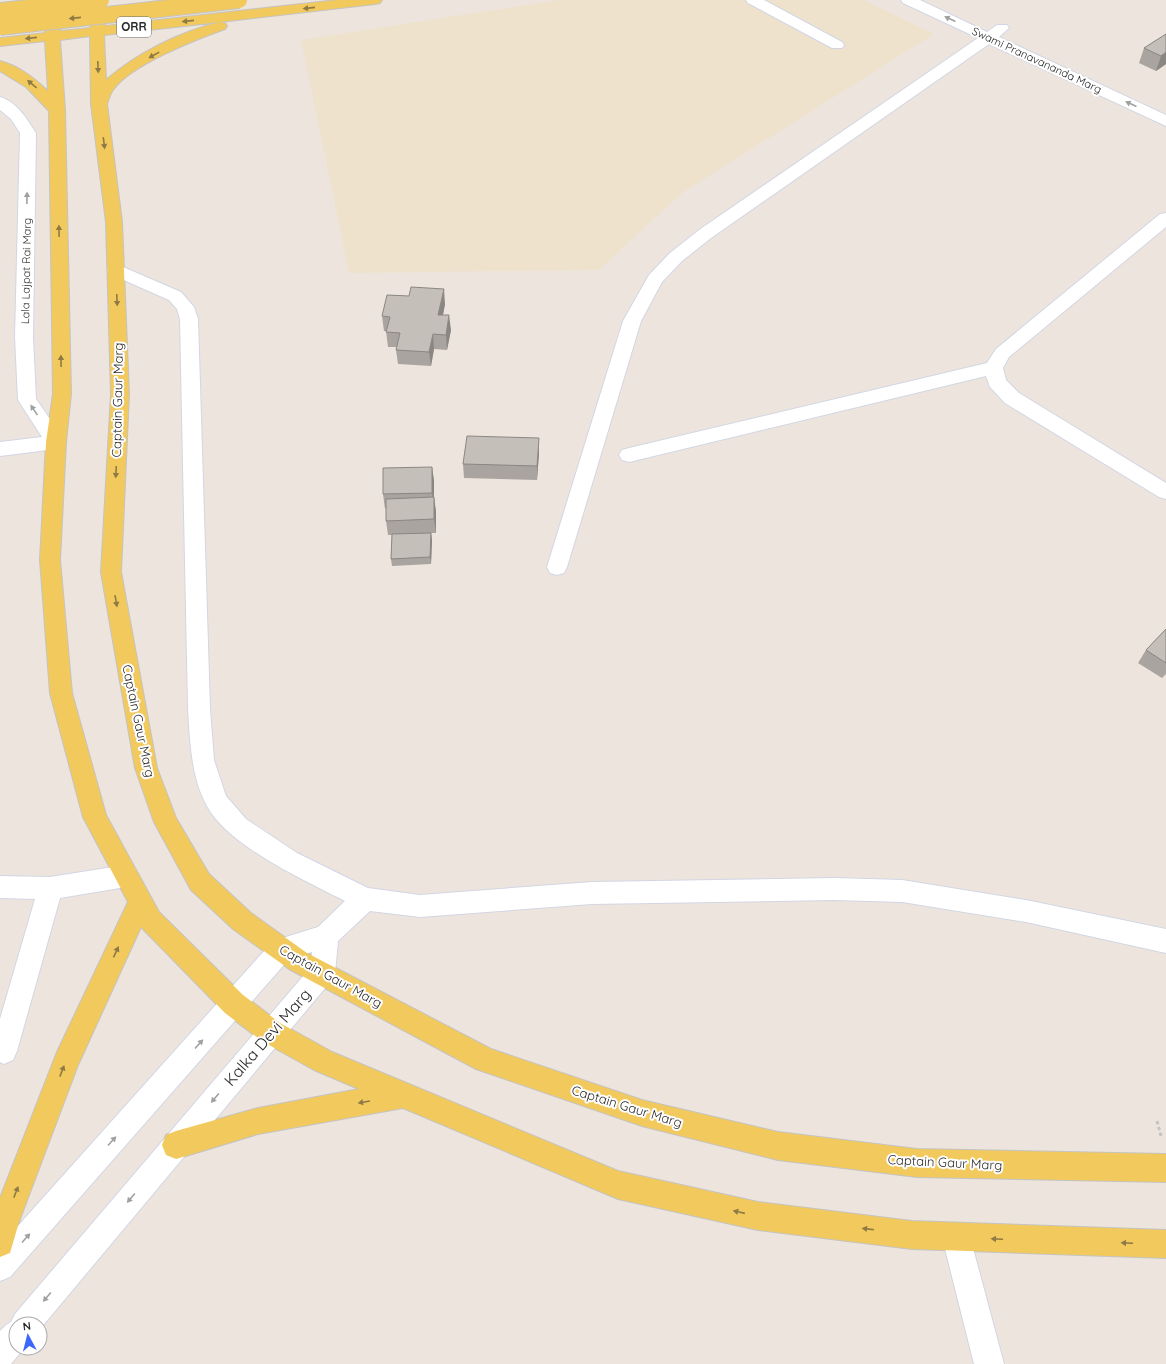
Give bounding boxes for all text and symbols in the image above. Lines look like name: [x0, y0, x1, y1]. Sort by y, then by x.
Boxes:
one-way arrow: [303, 5, 315, 11]
one-way arrow: [69, 15, 81, 22]
one-way arrow: [944, 16, 955, 22]
road number: ORR: [117, 17, 151, 37]
one-way arrow: [182, 18, 194, 24]
street label: Swami Pranavananda Marg: [970, 24, 1104, 96]
one-way arrow: [25, 35, 37, 42]
one-way arrow: [148, 51, 159, 58]
one-way arrow: [95, 61, 101, 74]
one-way arrow: [26, 79, 37, 88]
one-way arrow: [1125, 101, 1136, 107]
one-way arrow: [101, 137, 107, 149]
one-way arrow: [24, 191, 30, 204]
street label: Lala Lajpat Rai Marg: [18, 218, 34, 324]
one-way arrow: [56, 224, 62, 237]
one-way arrow: [113, 294, 120, 306]
street label: Captain Gaur Marg: [108, 342, 126, 458]
one-way arrow: [58, 354, 64, 367]
one-way arrow: [30, 404, 38, 415]
one-way arrow: [113, 466, 119, 479]
one-way arrow: [113, 595, 119, 608]
street label: Captain Gaur Marg: [119, 663, 159, 779]
street label: Captain Gaur Marg: [277, 941, 385, 1011]
one-way arrow: [113, 947, 119, 958]
street label: Kalka Devi Marg: [219, 984, 315, 1090]
one-way arrow: [194, 1039, 204, 1049]
one-way arrow: [59, 1064, 65, 1076]
street label: Captain Gaur Marg: [570, 1082, 684, 1130]
one-way arrow: [210, 1093, 219, 1104]
one-way arrow: [358, 1099, 370, 1105]
one-way arrow: [108, 1136, 117, 1146]
street label: Captain Gaur Marg: [887, 1151, 1003, 1173]
one-way arrow: [13, 1186, 19, 1198]
one-way arrow: [127, 1193, 136, 1203]
one-way arrow: [733, 1208, 745, 1214]
one-way arrow: [861, 1226, 874, 1233]
one-way arrow: [21, 1233, 31, 1243]
one-way arrow: [991, 1235, 1003, 1242]
one-way arrow: [1121, 1239, 1133, 1246]
one-way arrow: [43, 1292, 52, 1303]
north arrow: [8, 1316, 48, 1356]
text: N: [22, 1319, 32, 1334]

